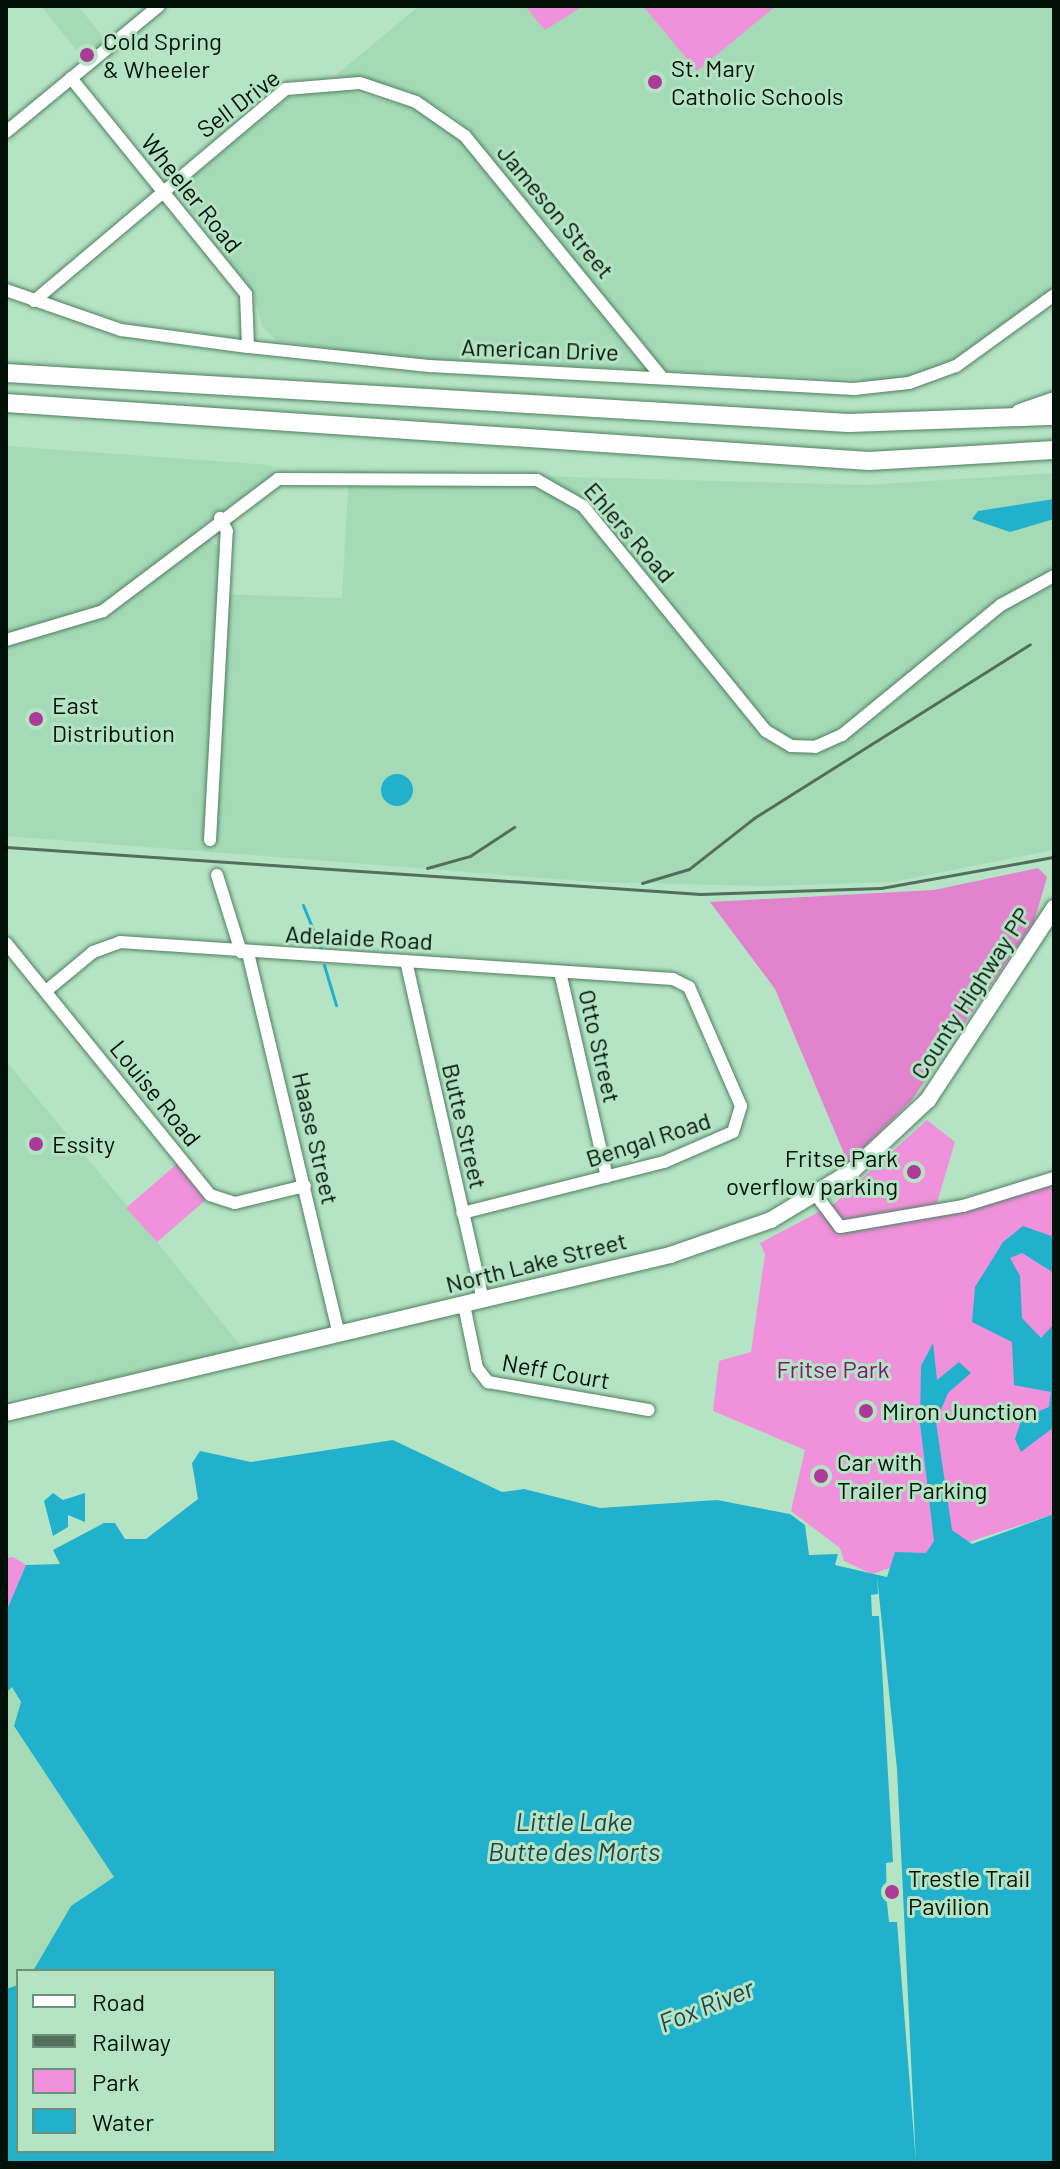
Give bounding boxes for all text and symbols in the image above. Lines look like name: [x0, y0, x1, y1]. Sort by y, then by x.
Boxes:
place label: Cold Spring & Wheeler: [103, 27, 222, 83]
marker: Cold Spring & Wheeler: [78, 46, 96, 64]
place label: St. Mary Catholic Schools: [671, 54, 844, 110]
street label: Sell Drive: [191, 63, 285, 143]
marker: St. Mary Catholic Schools: [646, 73, 664, 91]
street label: Wheeler Road: [135, 128, 249, 258]
street label: Jameson Street: [492, 138, 620, 284]
street label: American Drive: [461, 332, 619, 366]
street label: Ehlers Road: [579, 476, 681, 588]
place label: East Distribution: [52, 691, 175, 747]
marker: East Distribution: [27, 710, 45, 728]
street label: County Highway PP: [904, 902, 1036, 1084]
street label: Adelaide Road: [284, 919, 434, 955]
street label: Otto Street: [573, 987, 627, 1105]
street label: Louise Road: [105, 1034, 207, 1152]
street label: Butte Street: [437, 1060, 493, 1192]
street label: Haase Street: [287, 1069, 345, 1207]
street label: Bengal Road: [582, 1105, 714, 1173]
place label: Essity: [52, 1130, 115, 1158]
marker: Essity: [27, 1135, 45, 1153]
place label: Fritse Park overflow parking: [726, 1144, 898, 1200]
marker: Fritse Park overflow parking: [905, 1163, 923, 1181]
street label: North Lake Street: [443, 1226, 629, 1298]
street label: Neff Court: [500, 1347, 612, 1395]
park label: Fritse Park: [776, 1355, 890, 1383]
place label: Miron Junction: [882, 1397, 1038, 1425]
marker: Miron Junction: [857, 1402, 875, 1420]
place label: Car with Trailer Parking: [837, 1448, 987, 1504]
marker: Car with Trailer Parking: [812, 1467, 830, 1485]
water label: Little Lake Butte des Morts: [488, 1805, 660, 1866]
place label: Trestle Trail Pavilion: [908, 1864, 1030, 1920]
marker: Trestle Trail Pavilion: [883, 1883, 901, 1901]
legend: [16, 1969, 276, 2153]
water label: Fox River: [654, 1972, 758, 2038]
text: Road: [92, 1987, 145, 2016]
text: Railway: [92, 2027, 171, 2056]
text: Park: [92, 2067, 139, 2096]
text: Water: [92, 2107, 154, 2136]

